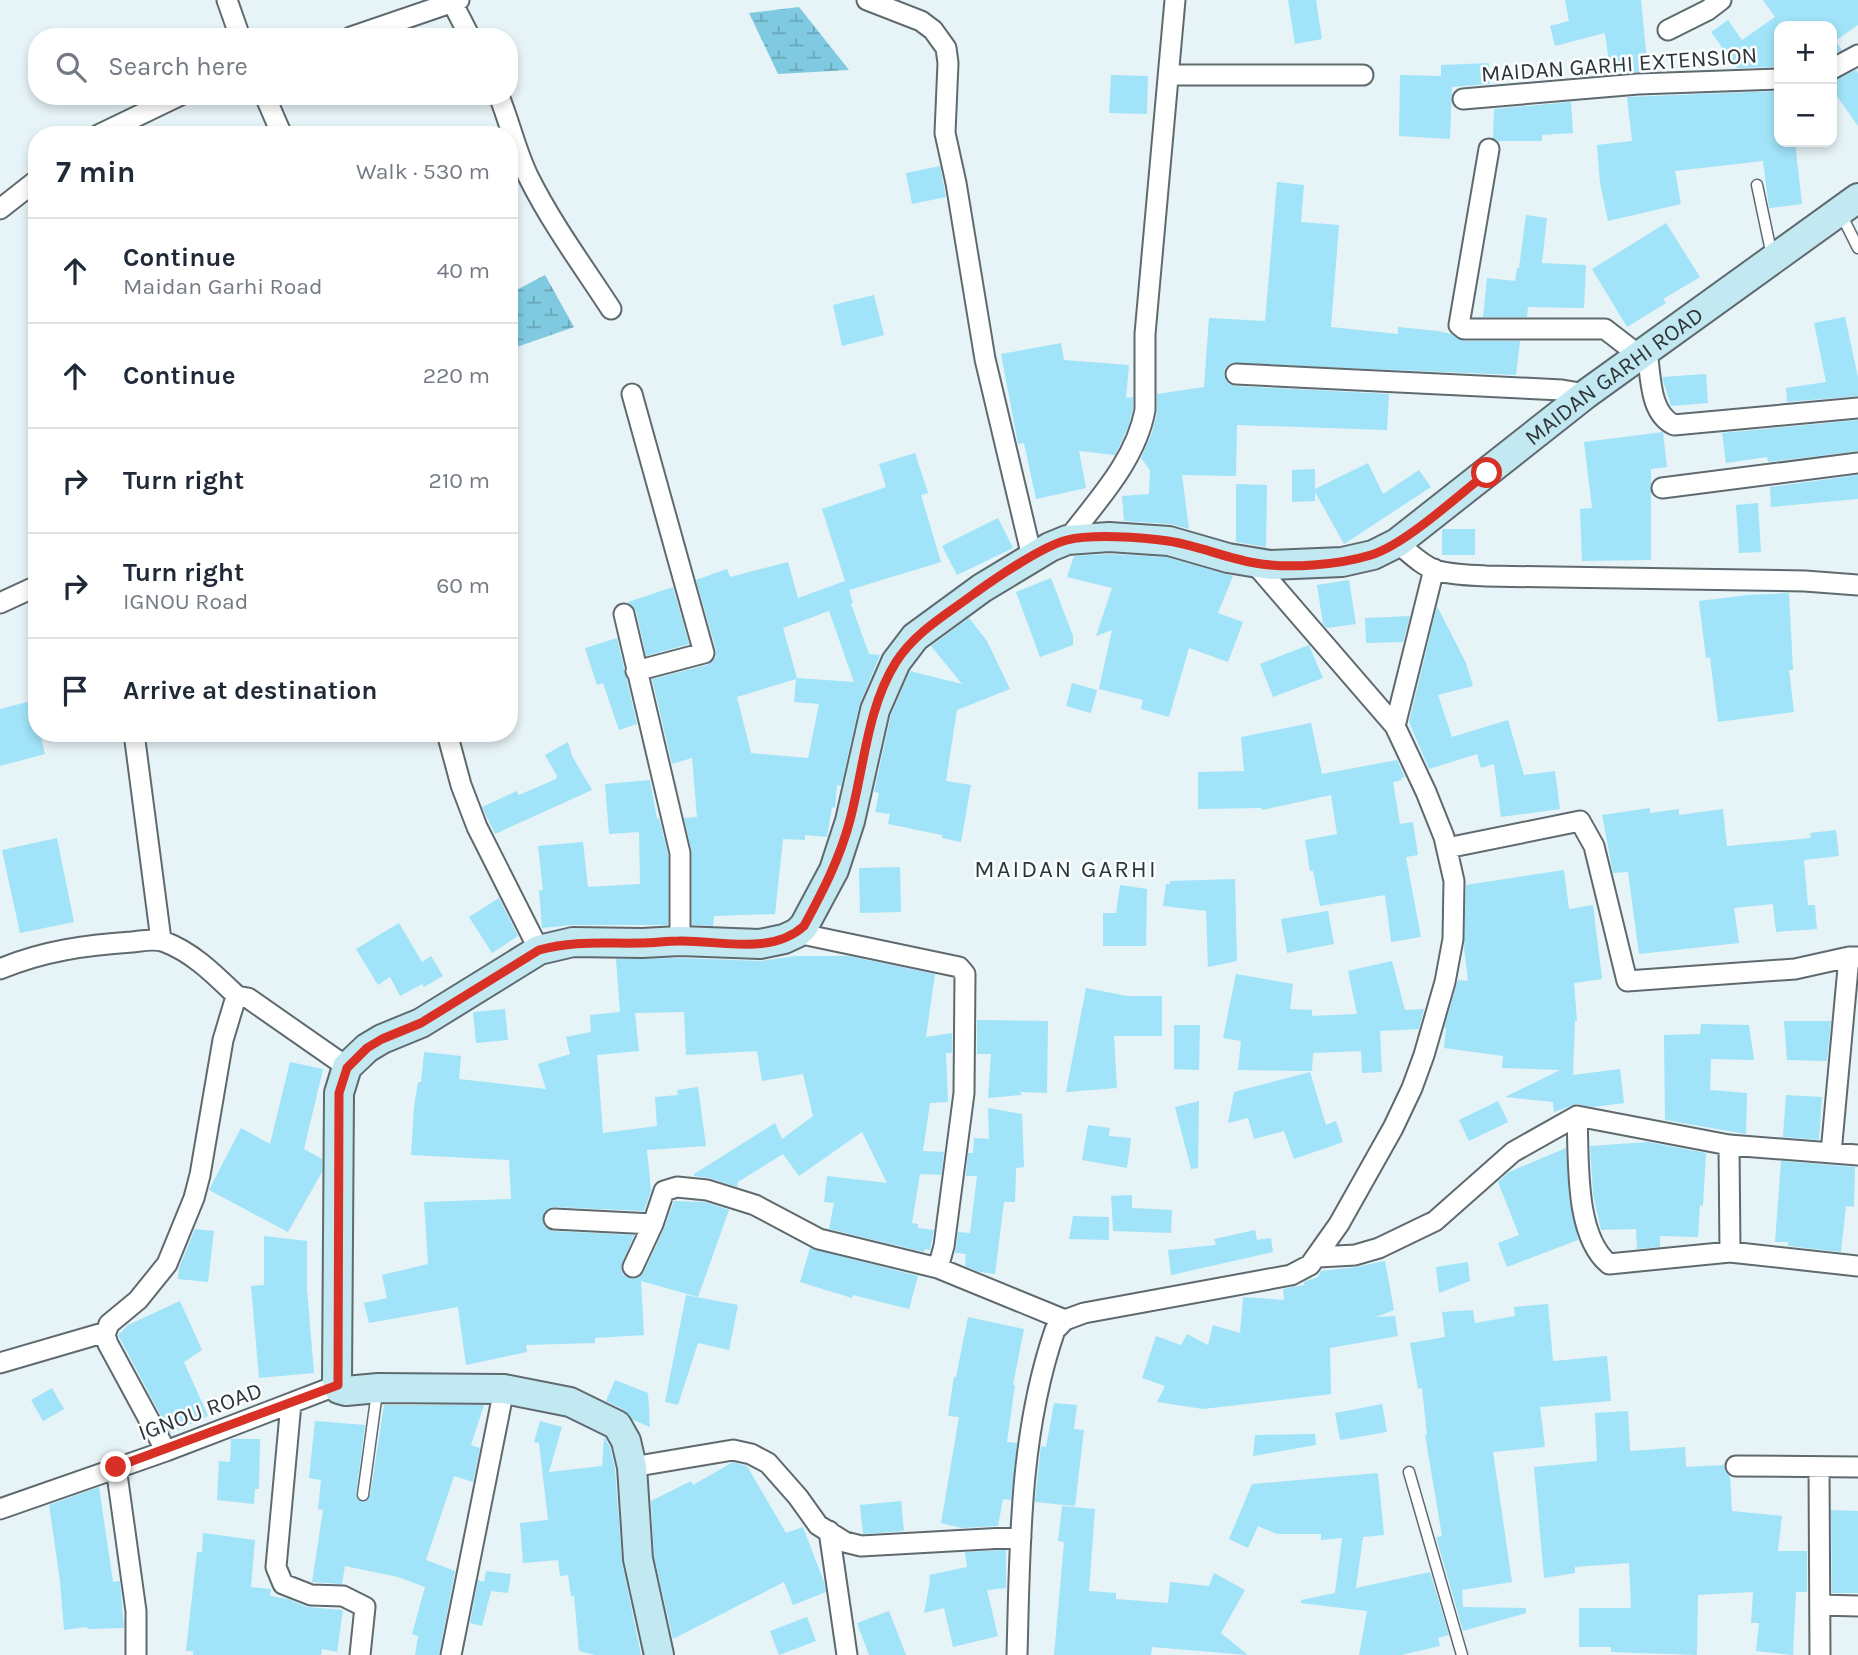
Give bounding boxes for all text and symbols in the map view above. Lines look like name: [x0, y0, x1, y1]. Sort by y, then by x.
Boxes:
map controls: [1774, 21, 1837, 147]
button: +: [1774, 21, 1837, 84]
search box: [28, 28, 518, 105]
street label: MAIDAN GARHI EXTENSION: [1480, 41, 1758, 88]
icon: search: [52, 48, 90, 86]
text: Search here: [108, 51, 248, 82]
button: −: [1774, 84, 1837, 147]
text: 7 min: [56, 154, 136, 190]
text: Walk · 530 m: [356, 158, 490, 185]
text: Continue: [123, 242, 235, 273]
icon: ahead: [56, 252, 94, 290]
text: 40 m: [437, 257, 490, 284]
text: Maidan Garhi Road: [123, 273, 323, 300]
street label: MAIDAN GARHI ROAD: [1519, 301, 1709, 451]
icon: ahead: [56, 357, 94, 395]
text: Continue: [123, 360, 235, 391]
text: 220 m: [423, 362, 490, 389]
route start: [1471, 457, 1502, 488]
icon: right: [56, 462, 94, 500]
text: Turn right: [123, 465, 244, 496]
text: 210 m: [428, 467, 490, 494]
text: Turn right: [123, 557, 244, 588]
icon: right: [56, 567, 94, 605]
text: 60 m: [436, 572, 490, 599]
text: IGNOU Road: [123, 588, 248, 615]
icon: arrive: [56, 672, 94, 710]
text: Arrive at destination: [123, 675, 377, 706]
district label: MAIDAN GARHI: [974, 855, 1158, 883]
street label: IGNOU ROAD: [135, 1377, 266, 1446]
route end: [100, 1451, 131, 1482]

